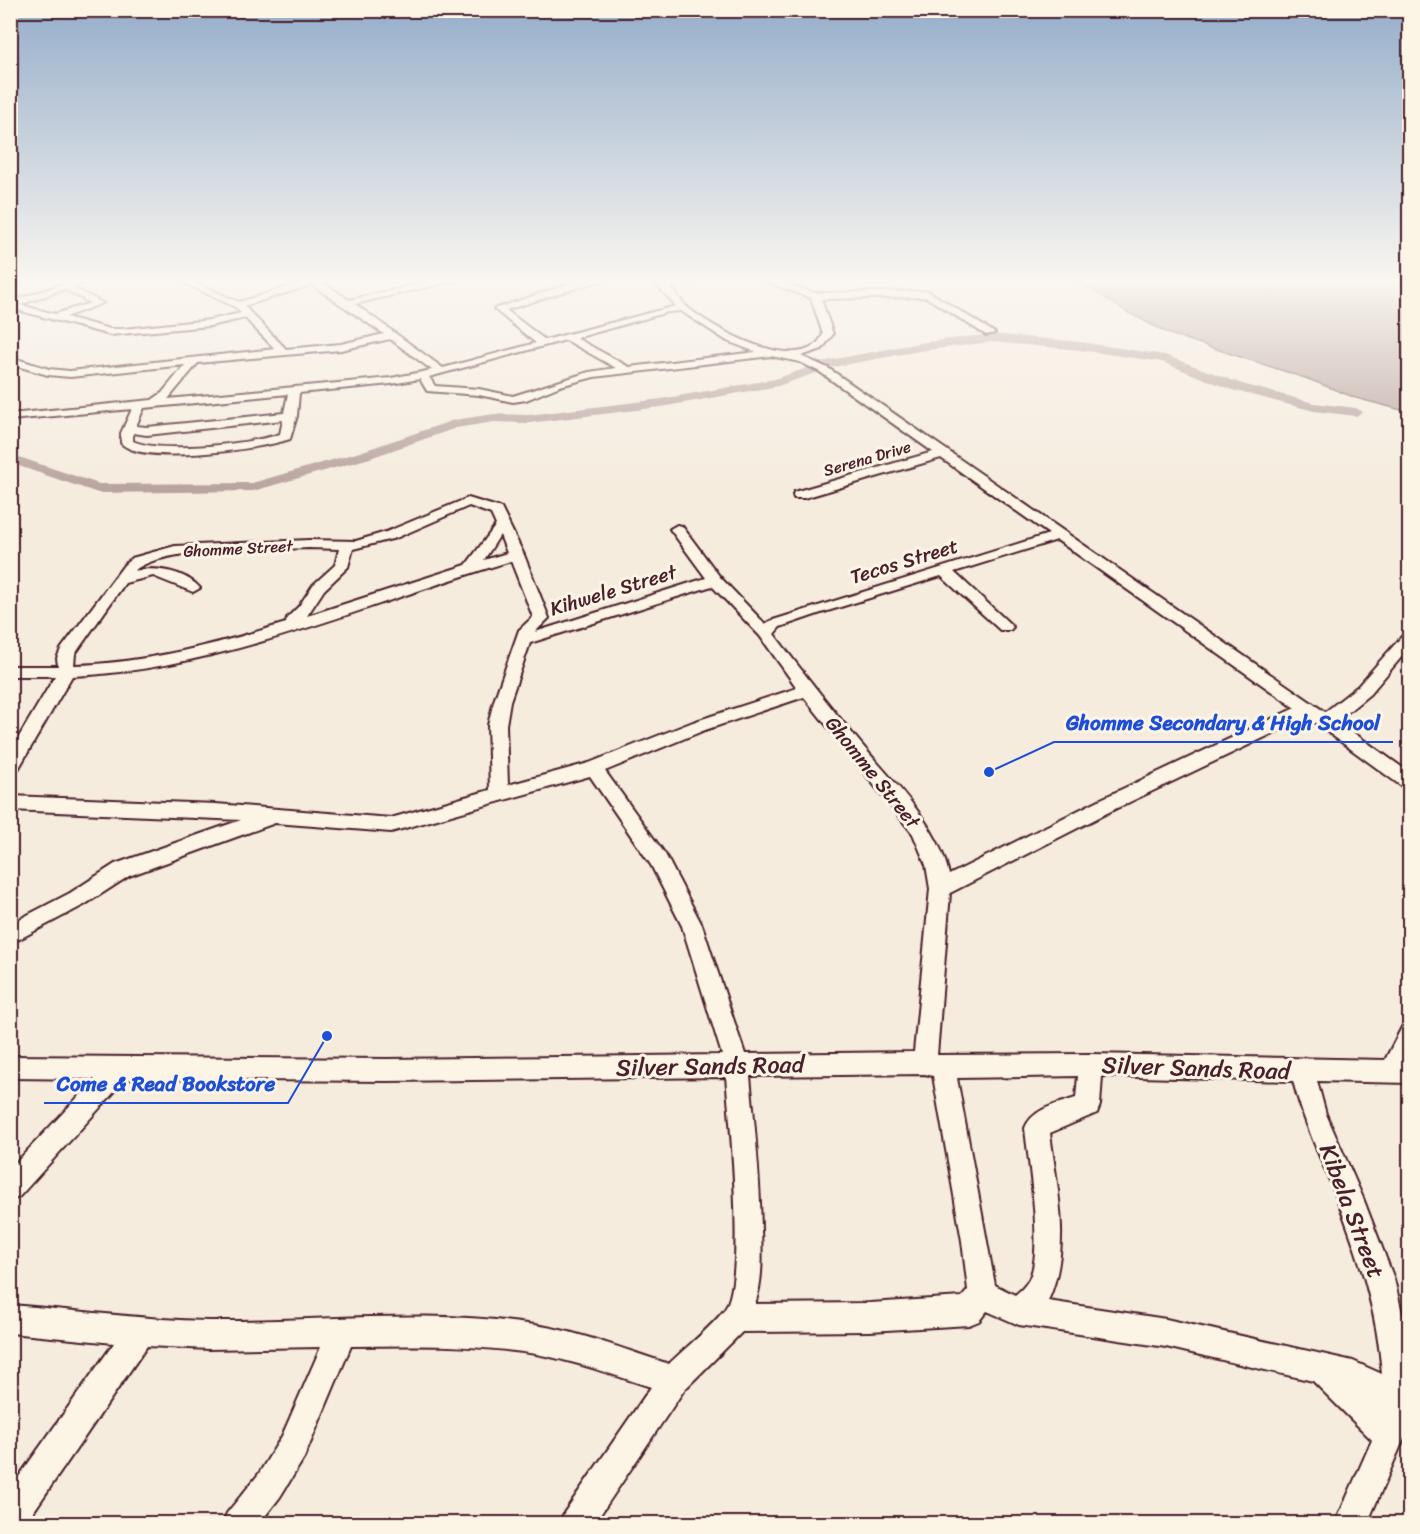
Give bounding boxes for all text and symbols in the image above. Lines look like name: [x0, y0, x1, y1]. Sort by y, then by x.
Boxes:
street label: Serena Drive: [820, 432, 914, 485]
street label: Tecos Street: [846, 528, 963, 595]
street label: Ghomme Street: [183, 531, 294, 566]
street label: Kihwele Street: [545, 554, 682, 626]
callout: Ghomme Secondary & High School: [1054, 703, 1393, 742]
text: Ghomme Secondary & High School: [1065, 704, 1381, 742]
street label: Ghomme Street: [816, 708, 930, 837]
street label: Silver Sands Road: [615, 1043, 807, 1089]
street label: Silver Sands Road: [1101, 1044, 1293, 1092]
callout: Come & Read Bookstore: [44, 1064, 288, 1103]
text: Come & Read Bookstore: [56, 1065, 275, 1103]
street label: Kibela Street: [1307, 1137, 1397, 1285]

